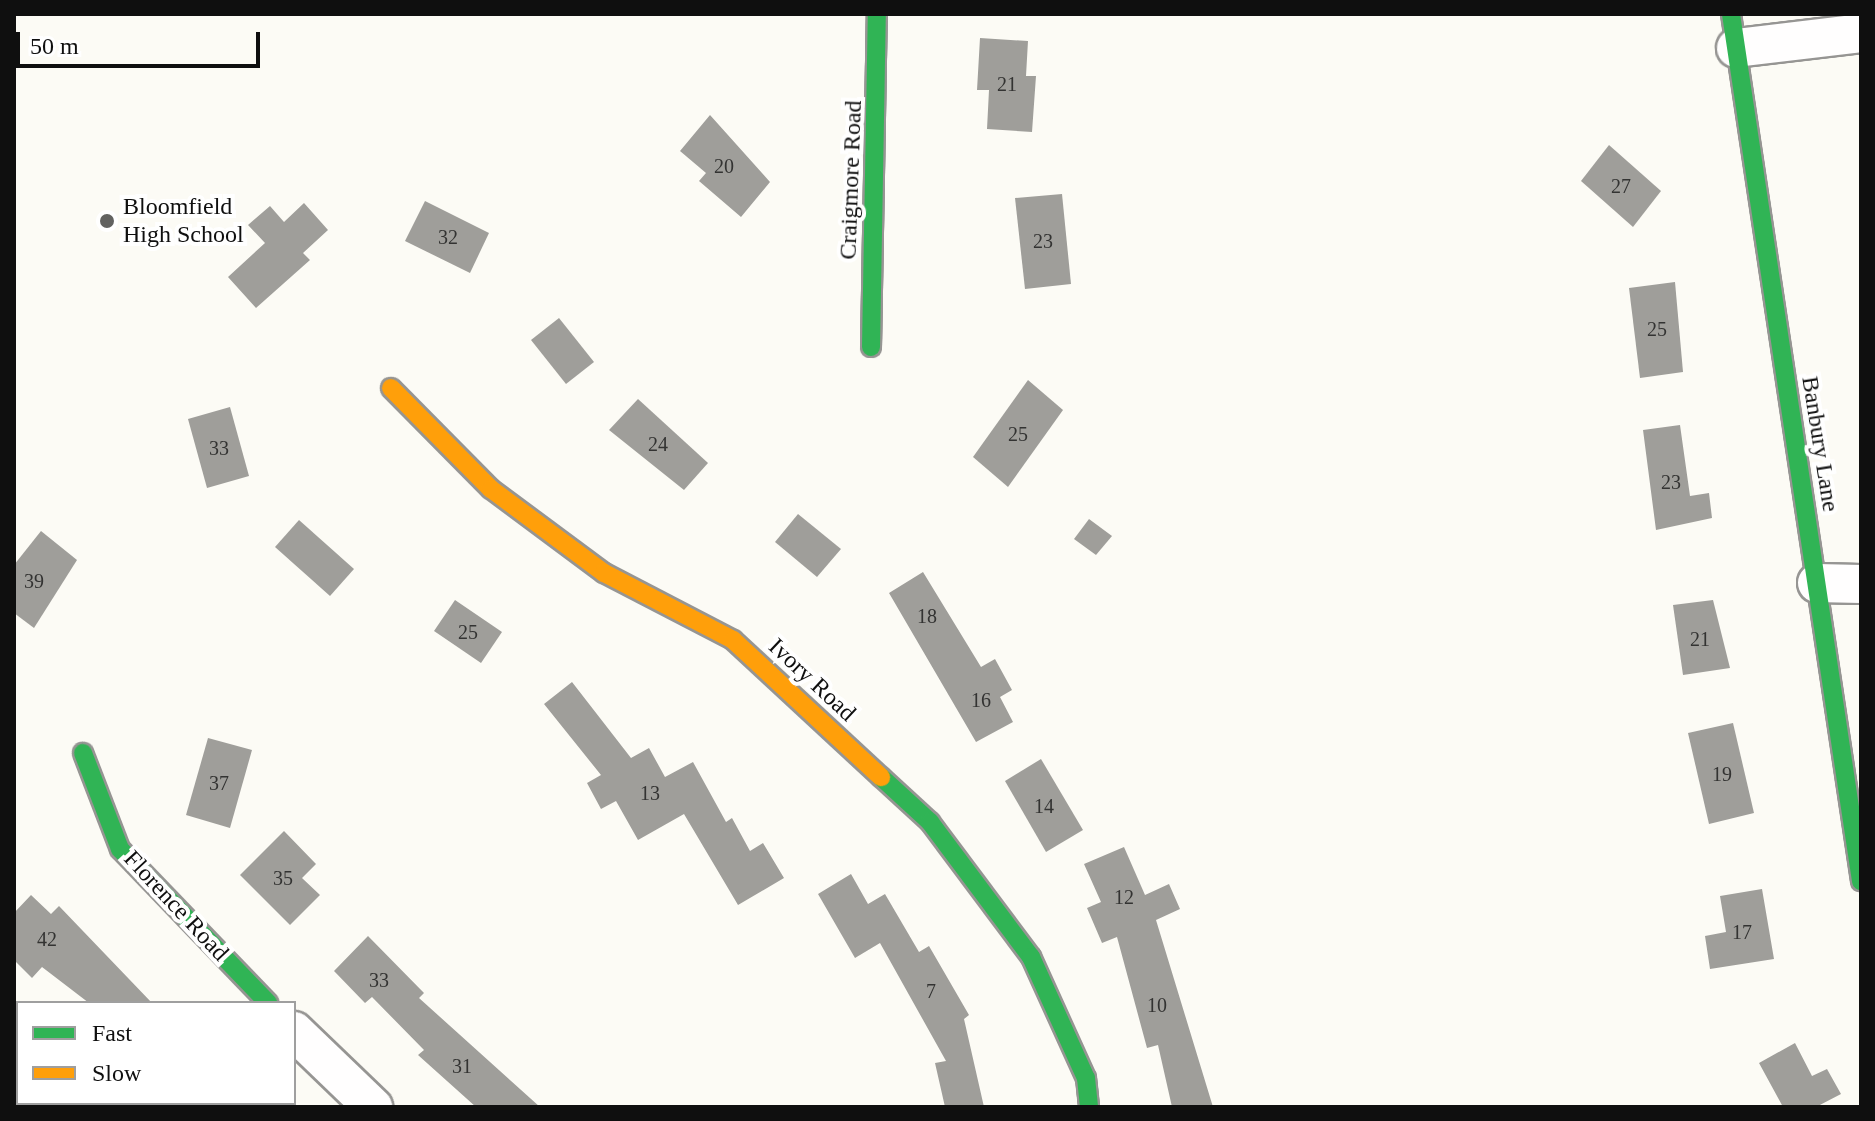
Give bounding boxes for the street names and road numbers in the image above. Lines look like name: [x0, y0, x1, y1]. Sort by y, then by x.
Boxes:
street label: Craigmore Road: [834, 100, 868, 260]
street label: Banbury Lane: [1795, 374, 1845, 514]
street label: Ivory Road: [762, 632, 862, 728]
street label: Florence Road: [118, 845, 234, 967]

